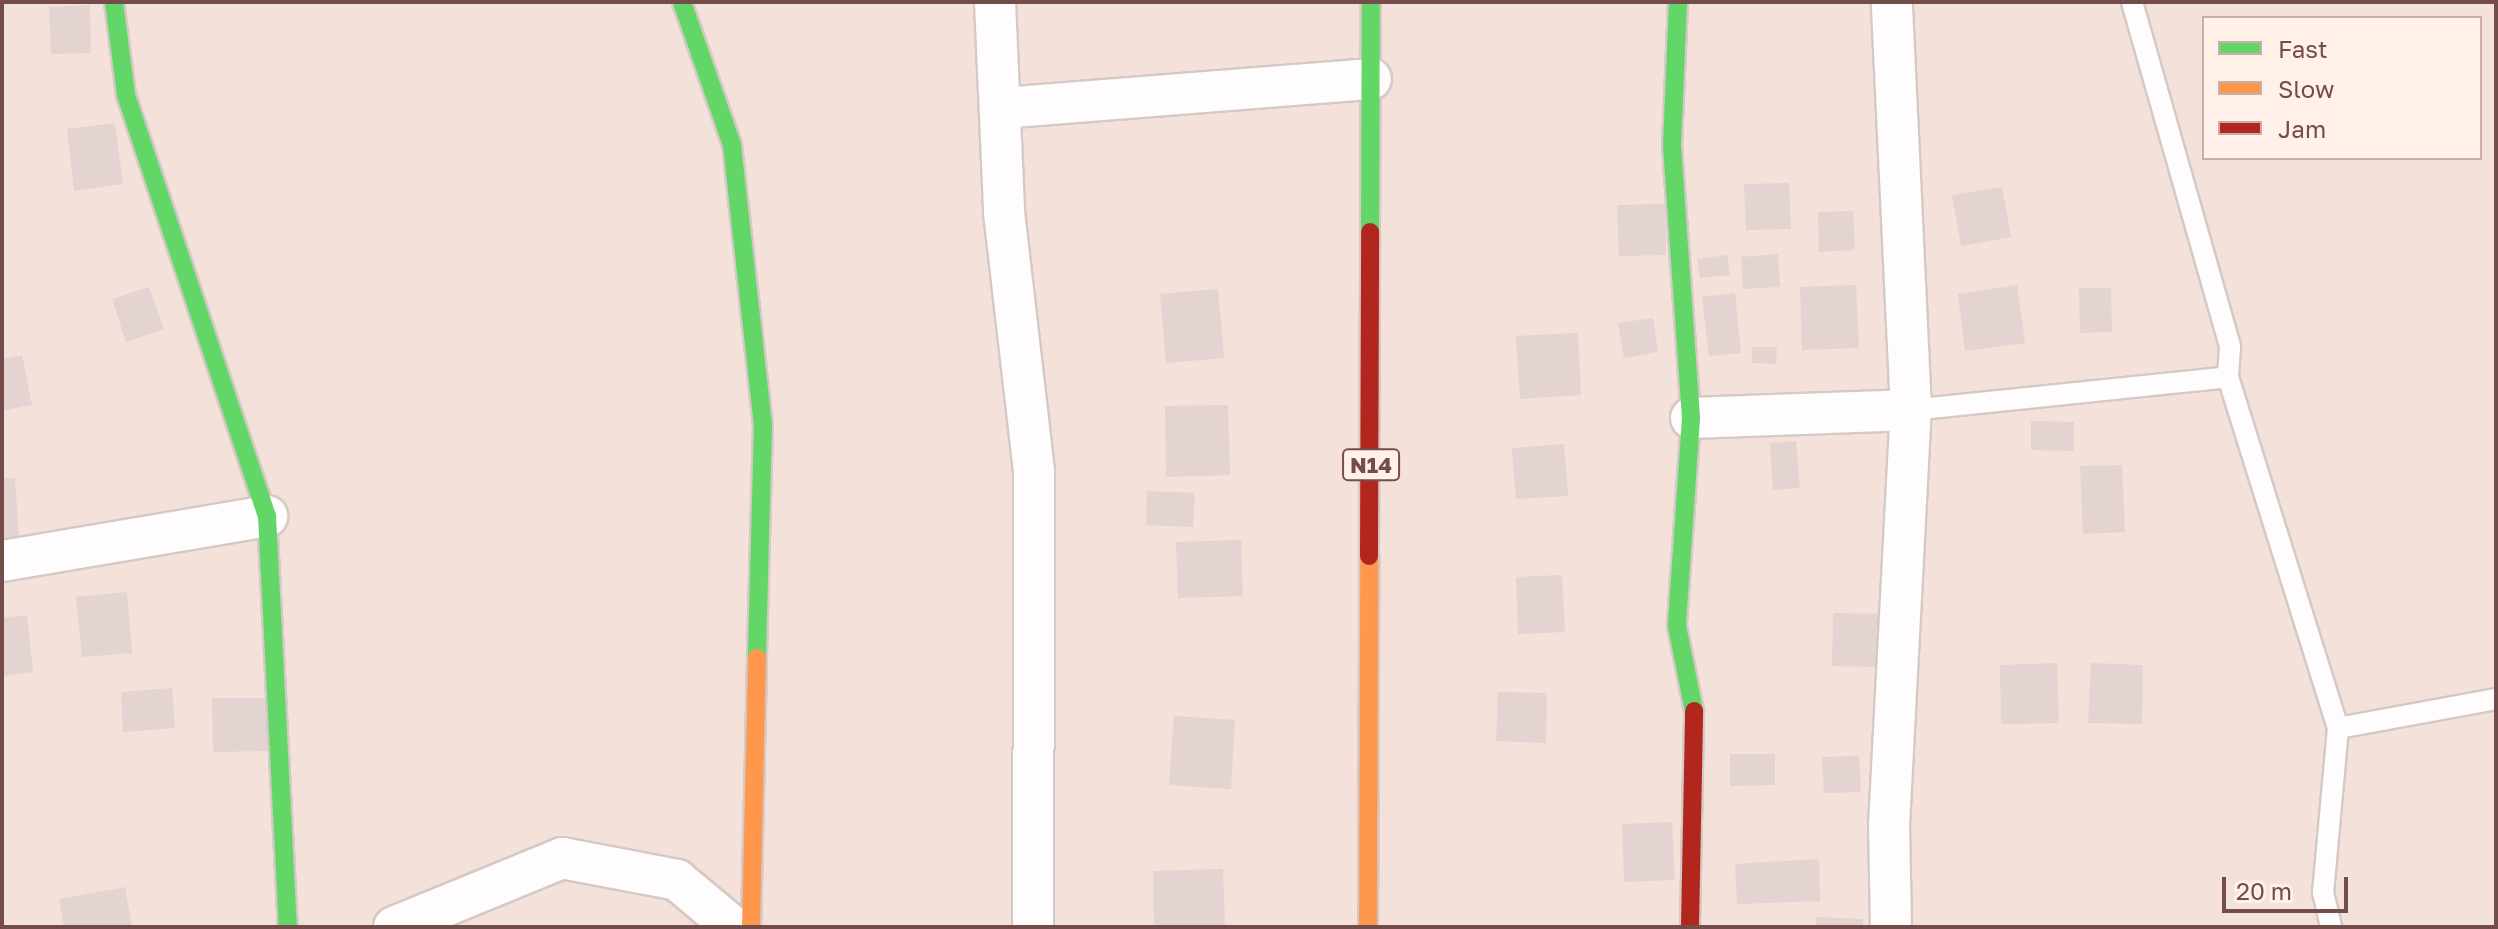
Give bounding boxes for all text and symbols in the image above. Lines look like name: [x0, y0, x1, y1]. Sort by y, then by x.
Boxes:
legend: [2202, 16, 2482, 160]
text: Fast: [2278, 34, 2328, 63]
text: Slow: [2278, 74, 2334, 103]
text: Jam: [2278, 114, 2326, 143]
road number: N14: [1341, 447, 1401, 483]
scale bar: [2226, 861, 2352, 911]
text: 20 m: [2236, 876, 2292, 905]

